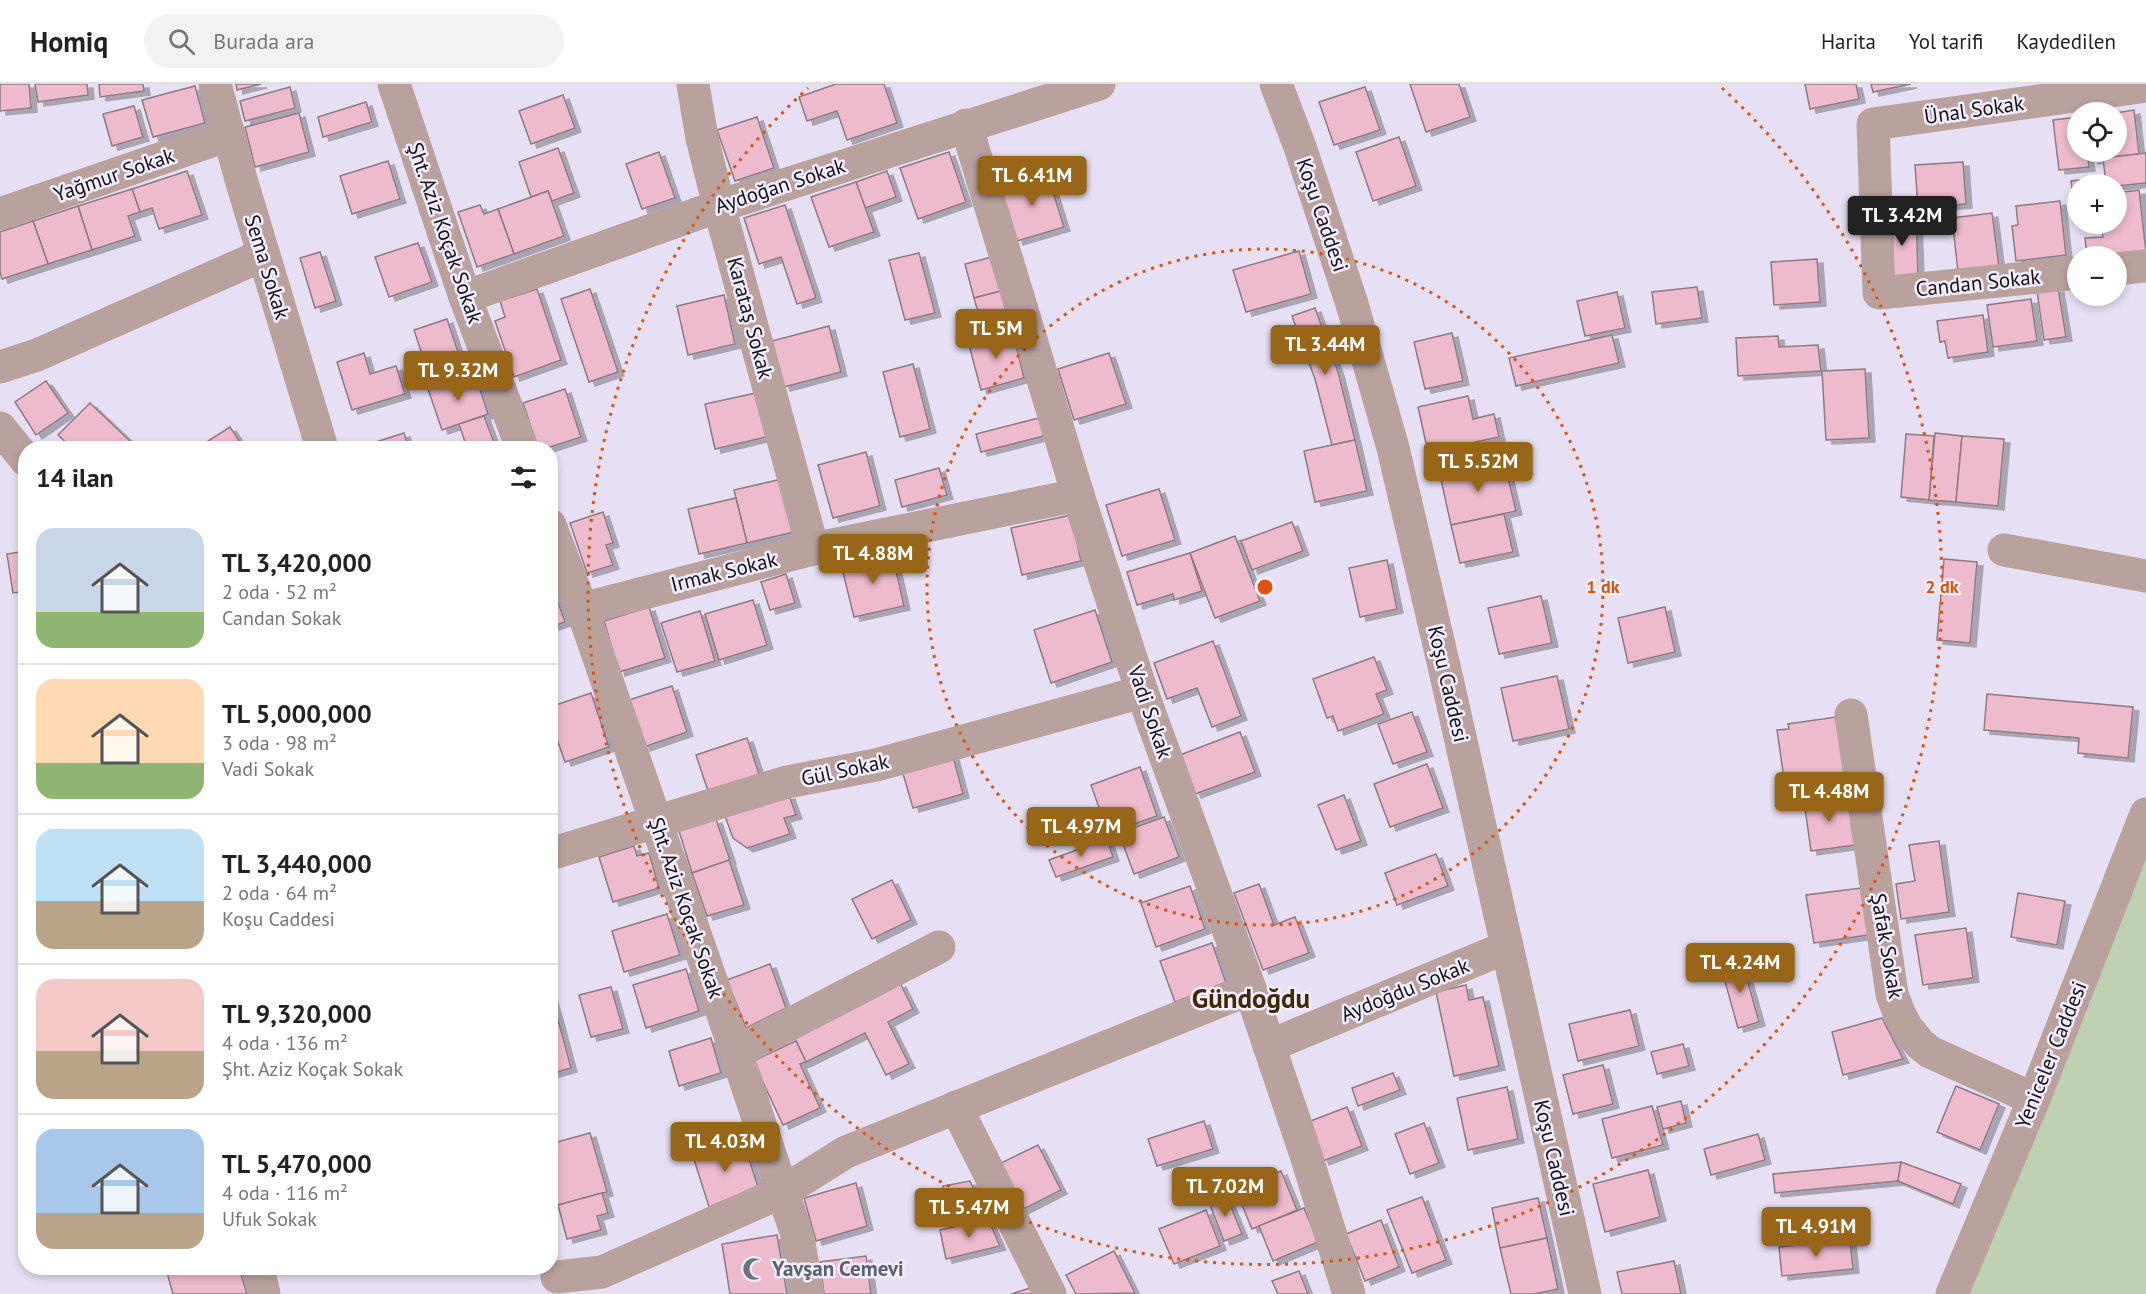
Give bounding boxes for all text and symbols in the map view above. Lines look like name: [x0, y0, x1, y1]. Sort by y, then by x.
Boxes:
search box: [144, 14, 564, 68]
text: Homiq: [30, 23, 108, 60]
icon: search: [165, 25, 198, 58]
text: Burada ara: [213, 27, 314, 55]
text: Harita: [1821, 28, 1876, 55]
text: Yol tarifi: [1909, 28, 1983, 55]
text: Kaydedilen: [2016, 28, 2116, 55]
street label: Ünal Sokak: [1922, 89, 2025, 130]
map controls: [2067, 102, 2127, 306]
button: locate: [2067, 102, 2127, 162]
street label: Şht. Aziz Koçak Sokak: [402, 139, 489, 327]
street label: Yağmur Sokak: [50, 141, 178, 208]
street label: Aydoğan Sokak: [711, 152, 849, 219]
street label: Koşu Caddesi: [1290, 154, 1355, 275]
pin: TL 6.41M: [970, 156, 1094, 207]
text: TL 6.41M: [992, 162, 1072, 188]
button: +: [2067, 174, 2127, 234]
pin: TL 3.42M: [1840, 196, 1964, 247]
text: TL 3.42M: [1862, 202, 1942, 228]
street label: Sema Sokak: [239, 211, 296, 322]
button: −: [2067, 246, 2127, 306]
street label: Karataş Sokak: [721, 254, 780, 382]
street label: Candan Sokak: [1914, 263, 2042, 302]
pin: TL 5M: [954, 309, 1038, 360]
text: TL 5M: [969, 315, 1023, 341]
pin: TL 3.44M: [1263, 325, 1387, 376]
text: TL 3.44M: [1285, 331, 1365, 357]
pin: TL 9.32M: [396, 351, 520, 402]
text: TL 9.32M: [418, 357, 498, 383]
pin: TL 5.52M: [1416, 442, 1540, 493]
text: TL 5.52M: [1438, 448, 1518, 474]
text: 14 ilan: [36, 461, 114, 494]
icon: filters: [507, 461, 540, 494]
pin: TL 4.88M: [811, 534, 935, 585]
text: TL 4.88M: [833, 540, 913, 566]
street label: Irmak Sokak: [668, 545, 780, 598]
text: TL 3,420,000: [222, 546, 372, 579]
icon: home: [84, 552, 156, 624]
text: 1 dk: [1586, 575, 1620, 598]
text: 2 dk: [1925, 575, 1959, 598]
centre of rings: [1255, 577, 1275, 597]
text: 2 oda · 52 m²: [222, 579, 337, 605]
text: Candan Sokak: [222, 605, 341, 631]
street label: Koşu Caddesi: [1422, 623, 1475, 745]
street label: Vadi Sokak: [1122, 661, 1179, 762]
text: TL 5,000,000: [222, 697, 372, 730]
icon: home: [84, 703, 156, 775]
text: 3 oda · 98 m²: [222, 730, 337, 756]
street label: Gül Sokak: [799, 747, 891, 792]
text: Vadi Sokak: [222, 756, 314, 782]
pin: TL 4.48M: [1767, 772, 1891, 823]
text: TL 4.48M: [1789, 778, 1869, 804]
pin: TL 4.97M: [1019, 807, 1143, 858]
text: TL 4.97M: [1041, 813, 1121, 839]
street label: Şht. Aziz Koçak Sokak: [643, 814, 730, 1002]
text: TL 3,440,000: [222, 847, 372, 880]
icon: home: [84, 853, 156, 925]
text: 2 oda · 64 m²: [222, 880, 337, 906]
street label: Şafak Sokak: [1865, 891, 1910, 1001]
text: Koşu Caddesi: [222, 906, 335, 932]
pin: TL 4.24M: [1678, 943, 1802, 994]
text: TL 4.24M: [1700, 949, 1780, 975]
street label: Aydoğdu Sokak: [1337, 951, 1473, 1028]
street label: Yeniceler Caddesi: [2009, 977, 2092, 1133]
district label: Gündoğdu: [1192, 981, 1310, 1015]
text: TL 9,320,000: [222, 997, 372, 1030]
icon: home: [84, 1003, 156, 1075]
text: 4 oda · 136 m²: [222, 1030, 348, 1056]
text: Şht. Aziz Koçak Sokak: [222, 1056, 403, 1082]
street label: Koşu Caddesi: [1528, 1097, 1581, 1219]
pin: TL 4.03M: [663, 1122, 787, 1173]
text: TL 4.03M: [685, 1128, 765, 1154]
text: TL 5,470,000: [222, 1147, 372, 1180]
icon: home: [84, 1153, 156, 1225]
pin: TL 7.02M: [1163, 1167, 1287, 1218]
text: TL 7.02M: [1186, 1173, 1264, 1199]
text: 4 oda · 116 m²: [222, 1180, 348, 1206]
pin: TL 5.47M: [907, 1188, 1031, 1239]
text: TL 5.47M: [929, 1194, 1009, 1220]
text: Ufuk Sokak: [222, 1206, 317, 1232]
pin: TL 4.91M: [1754, 1207, 1878, 1258]
text: TL 4.91M: [1776, 1213, 1856, 1239]
place label: Yavşan Cemevi: [771, 1255, 904, 1282]
mosque icon: Yavşan Cemevi: [741, 1256, 767, 1282]

